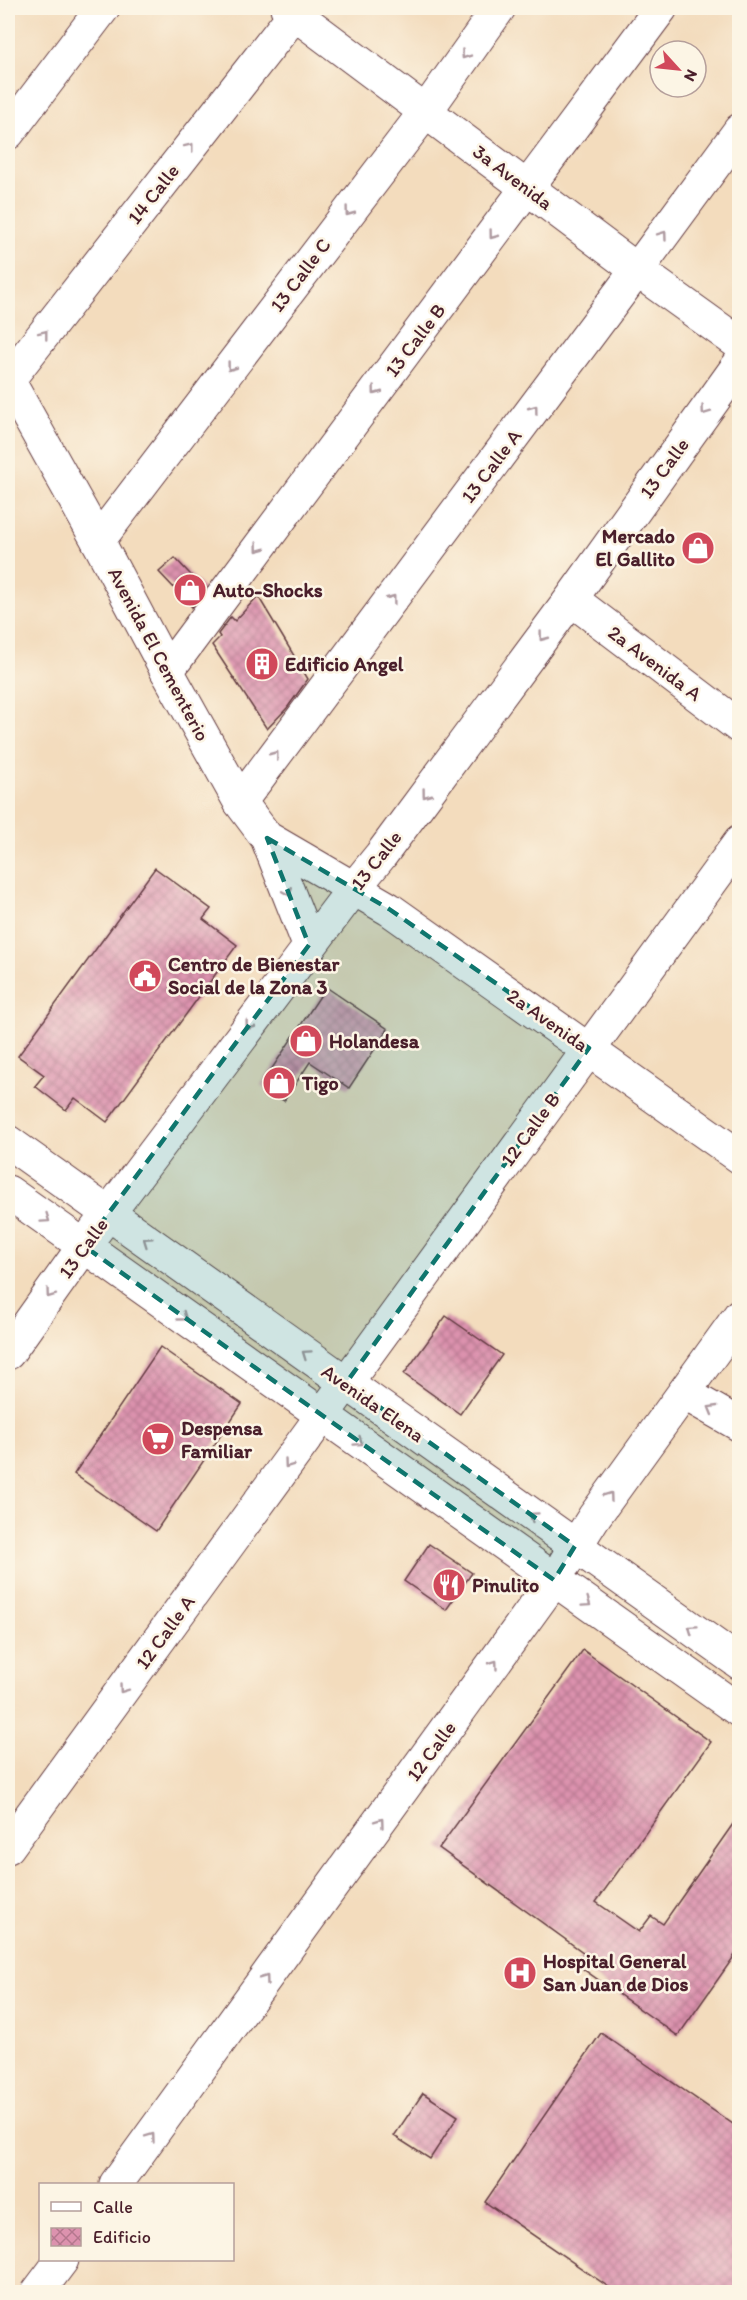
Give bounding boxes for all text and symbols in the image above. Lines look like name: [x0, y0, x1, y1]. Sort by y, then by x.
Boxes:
north arrow: [648, 39, 708, 99]
one-way arrow: [461, 49, 472, 60]
text: N: [680, 66, 702, 85]
street label: 3a Avenida: [468, 139, 558, 215]
one-way arrow: [182, 143, 193, 154]
street label: 14 Calle: [122, 159, 184, 229]
one-way arrow: [345, 205, 356, 216]
one-way arrow: [489, 229, 500, 240]
one-way arrow: [655, 231, 666, 242]
street label: 13 Calle C: [264, 233, 336, 317]
street label: 13 Calle B: [380, 298, 450, 382]
one-way arrow: [36, 330, 47, 341]
one-way arrow: [227, 360, 238, 371]
one-way arrow: [373, 385, 384, 396]
one-way arrow: [526, 404, 537, 415]
one-way arrow: [702, 404, 713, 415]
street label: 13 Calle A: [456, 424, 527, 508]
street label: 13 Calle: [634, 433, 694, 503]
place label: Mercado El Gallito: [595, 524, 675, 571]
shop icon: Mercado El Gallito: [680, 530, 716, 566]
one-way arrow: [256, 541, 267, 552]
street label: Avenida El Cementerio: [103, 563, 215, 745]
shop icon: Auto-Shocks: [172, 572, 208, 608]
place label: Auto-Shocks: [212, 578, 323, 602]
one-way arrow: [384, 594, 395, 605]
street label: 2a Avenida A: [603, 620, 707, 706]
one-way arrow: [539, 631, 550, 642]
building icon: Edificio Angel: [244, 646, 280, 682]
place label: Edificio Angel: [285, 652, 404, 677]
one-way arrow: [268, 750, 279, 761]
one-way arrow: [423, 787, 434, 798]
street label: 13 Calle: [345, 826, 407, 894]
one-way arrow: [281, 886, 293, 897]
place label: Centro de Bienestar Social de la Zona 3: [168, 952, 340, 999]
public building icon: Centro de Bienestar Social de la Zona 3: [127, 958, 163, 994]
street label: 2a Avenida: [503, 983, 594, 1057]
one-way arrow: [245, 1019, 256, 1030]
shop icon: Holandesa: [288, 1023, 324, 1059]
place label: Holandesa: [329, 1029, 420, 1053]
shop icon: Tigo: [261, 1065, 297, 1101]
place label: Tigo: [301, 1071, 339, 1096]
street label: 12 Calle B: [495, 1087, 565, 1171]
one-way arrow: [39, 1212, 50, 1223]
street label: 13 Calle: [53, 1213, 113, 1283]
one-way arrow: [142, 1237, 153, 1248]
one-way arrow: [46, 1287, 57, 1298]
one-way arrow: [177, 1310, 188, 1321]
one-way arrow: [301, 1350, 312, 1361]
street label: Avenida Elena: [317, 1359, 429, 1447]
one-way arrow: [707, 1405, 718, 1417]
place label: Despensa Familiar: [181, 1416, 263, 1463]
supermarket icon: Despensa Familiar: [140, 1421, 176, 1457]
one-way arrow: [352, 1435, 363, 1446]
one-way arrow: [284, 1457, 295, 1468]
one-way arrow: [602, 1491, 613, 1502]
one-way arrow: [529, 1512, 540, 1523]
restaurant icon: Pinulito: [431, 1567, 467, 1603]
place label: Pinulito: [472, 1573, 539, 1597]
street label: 12 Calle A: [130, 1590, 200, 1674]
one-way arrow: [580, 1596, 591, 1607]
one-way arrow: [687, 1625, 698, 1636]
one-way arrow: [487, 1659, 498, 1670]
one-way arrow: [119, 1682, 130, 1693]
street label: 12 Calle: [401, 1716, 461, 1786]
one-way arrow: [372, 1817, 383, 1828]
place label: Hospital General San Juan de Dios: [543, 1949, 689, 1996]
hospital icon: Hospital General San Juan de Dios: [502, 1955, 538, 1991]
one-way arrow: [258, 1975, 269, 1986]
one-way arrow: [143, 2133, 154, 2144]
legend: [39, 2183, 234, 2261]
text: Calle: [93, 2196, 133, 2218]
text: Edificio: [93, 2226, 151, 2248]

